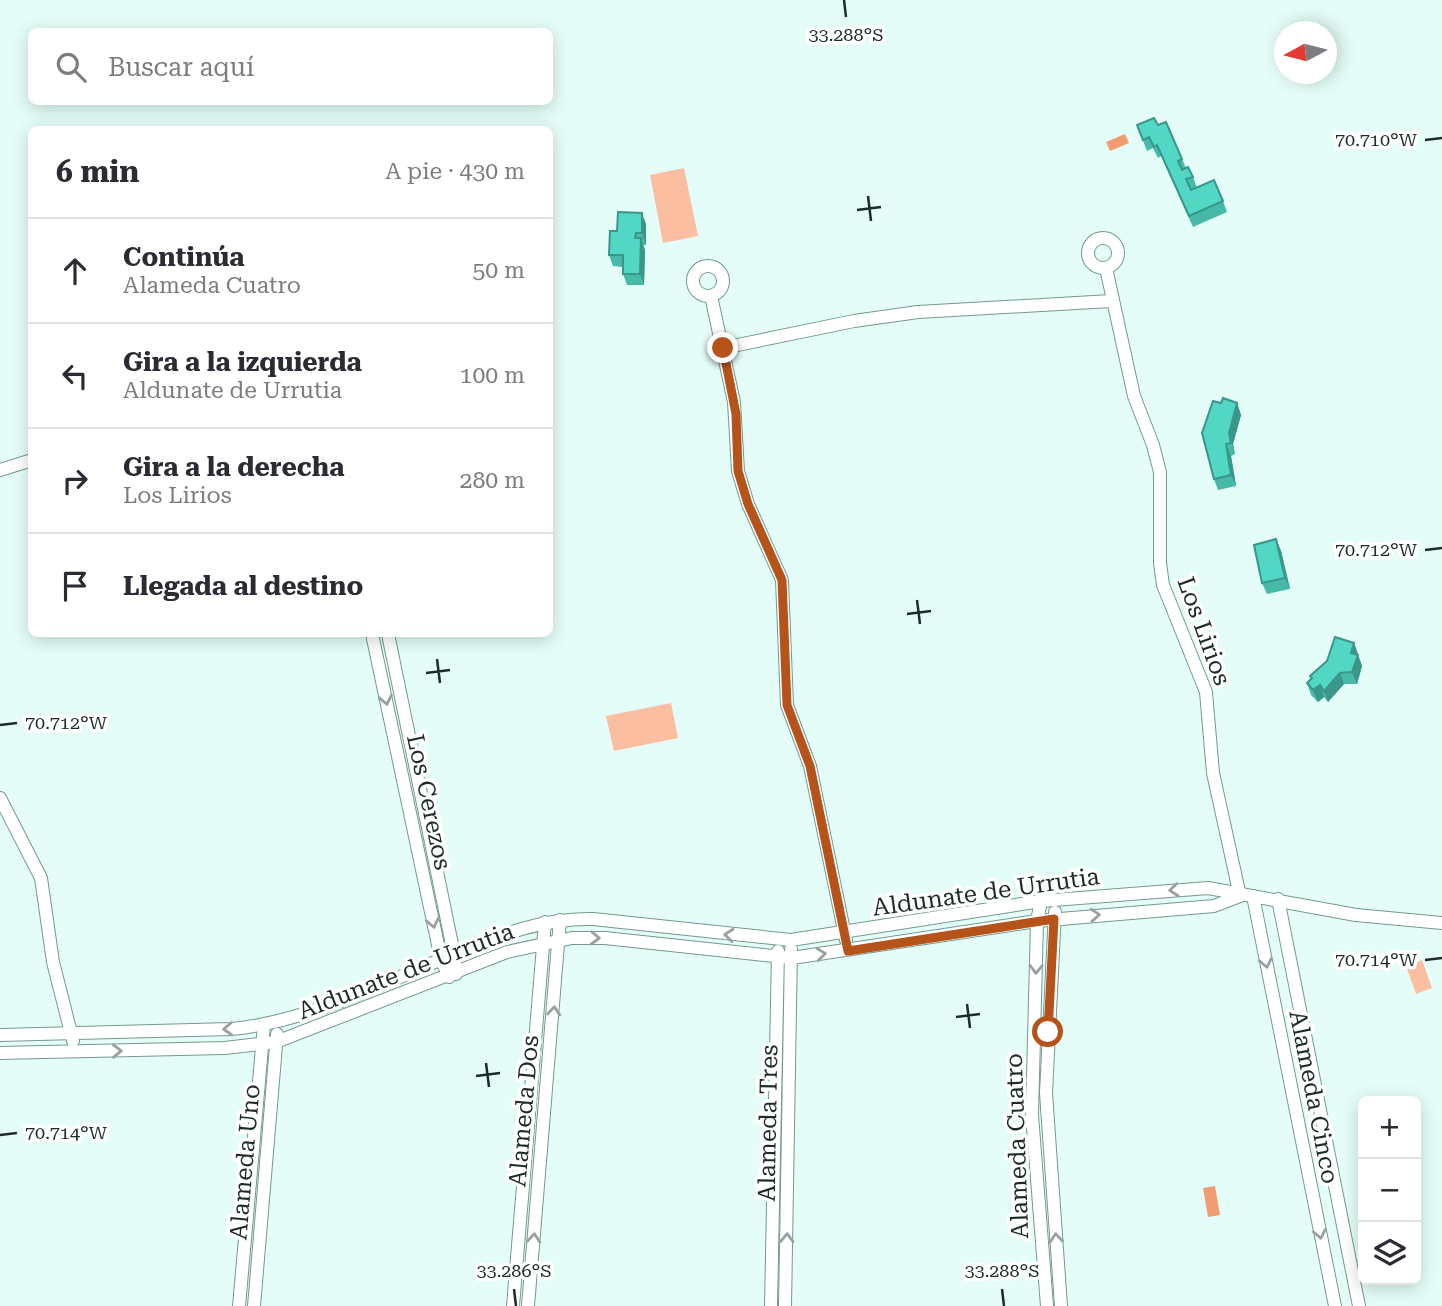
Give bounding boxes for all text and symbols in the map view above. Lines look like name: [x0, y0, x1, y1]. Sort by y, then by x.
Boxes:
north arrow: [1274, 21, 1337, 84]
text: 33.288°S: [809, 24, 884, 45]
search box: [28, 28, 553, 105]
icon: search: [52, 48, 90, 86]
text: Buscar aquí: [108, 52, 254, 82]
text: 70.710°W: [1335, 129, 1418, 150]
text: 6 min: [56, 154, 139, 189]
text: A pie · 430 m: [385, 158, 525, 185]
text: Continúa: [123, 242, 245, 272]
icon: ahead: [56, 252, 94, 290]
text: 50 m: [472, 257, 525, 284]
text: Alameda Cuatro: [123, 272, 301, 299]
route end: [707, 332, 738, 363]
text: Gira a la izquierda: [123, 347, 362, 377]
icon: left: [56, 357, 94, 395]
text: 100 m: [460, 362, 525, 389]
text: Aldunate de Urrutia: [123, 377, 342, 404]
text: Gira a la derecha: [123, 452, 344, 482]
icon: right: [56, 462, 94, 500]
text: 280 m: [460, 467, 525, 494]
text: Los Lirios: [123, 482, 232, 509]
text: 70.712°W: [1335, 539, 1418, 560]
icon: arrive: [56, 567, 94, 605]
text: Llegada al destino: [123, 571, 363, 601]
street label: Los Lirios: [1171, 573, 1237, 689]
one-way arrow: [378, 694, 393, 706]
text: 70.712°W: [25, 712, 108, 733]
street label: Los Cerezos: [401, 732, 457, 872]
street label: Aldunate de Urrutia: [871, 862, 1101, 922]
one-way arrow: [1168, 882, 1179, 897]
one-way arrow: [1090, 908, 1101, 923]
street label: Aldunate de Urrutia: [294, 917, 518, 1025]
one-way arrow: [424, 917, 439, 929]
one-way arrow: [724, 928, 735, 943]
one-way arrow: [590, 931, 601, 946]
one-way arrow: [815, 947, 827, 962]
text: 70.714°W: [1335, 949, 1418, 970]
one-way arrow: [1258, 957, 1273, 969]
one-way arrow: [1028, 964, 1044, 974]
one-way arrow: [546, 1006, 561, 1017]
street label: Alameda Cinco: [1283, 1008, 1345, 1186]
route start: [1032, 1016, 1063, 1047]
one-way arrow: [222, 1021, 233, 1036]
street label: Alameda Dos: [503, 1034, 545, 1188]
one-way arrow: [112, 1043, 123, 1058]
street label: Alameda Tres: [753, 1044, 783, 1202]
street label: Alameda Cuatro: [1000, 1053, 1034, 1239]
street label: Alameda Uno: [224, 1083, 266, 1241]
map controls: [1358, 1096, 1421, 1285]
button: +: [1358, 1096, 1421, 1159]
text: 70.714°W: [25, 1122, 108, 1143]
button: −: [1358, 1159, 1421, 1222]
button: layers: [1358, 1222, 1421, 1285]
one-way arrow: [1312, 1228, 1327, 1240]
one-way arrow: [526, 1232, 541, 1243]
one-way arrow: [779, 1232, 794, 1243]
one-way arrow: [1049, 1232, 1064, 1243]
text: 33.286°S: [477, 1260, 552, 1281]
text: 33.288°S: [965, 1260, 1040, 1281]

